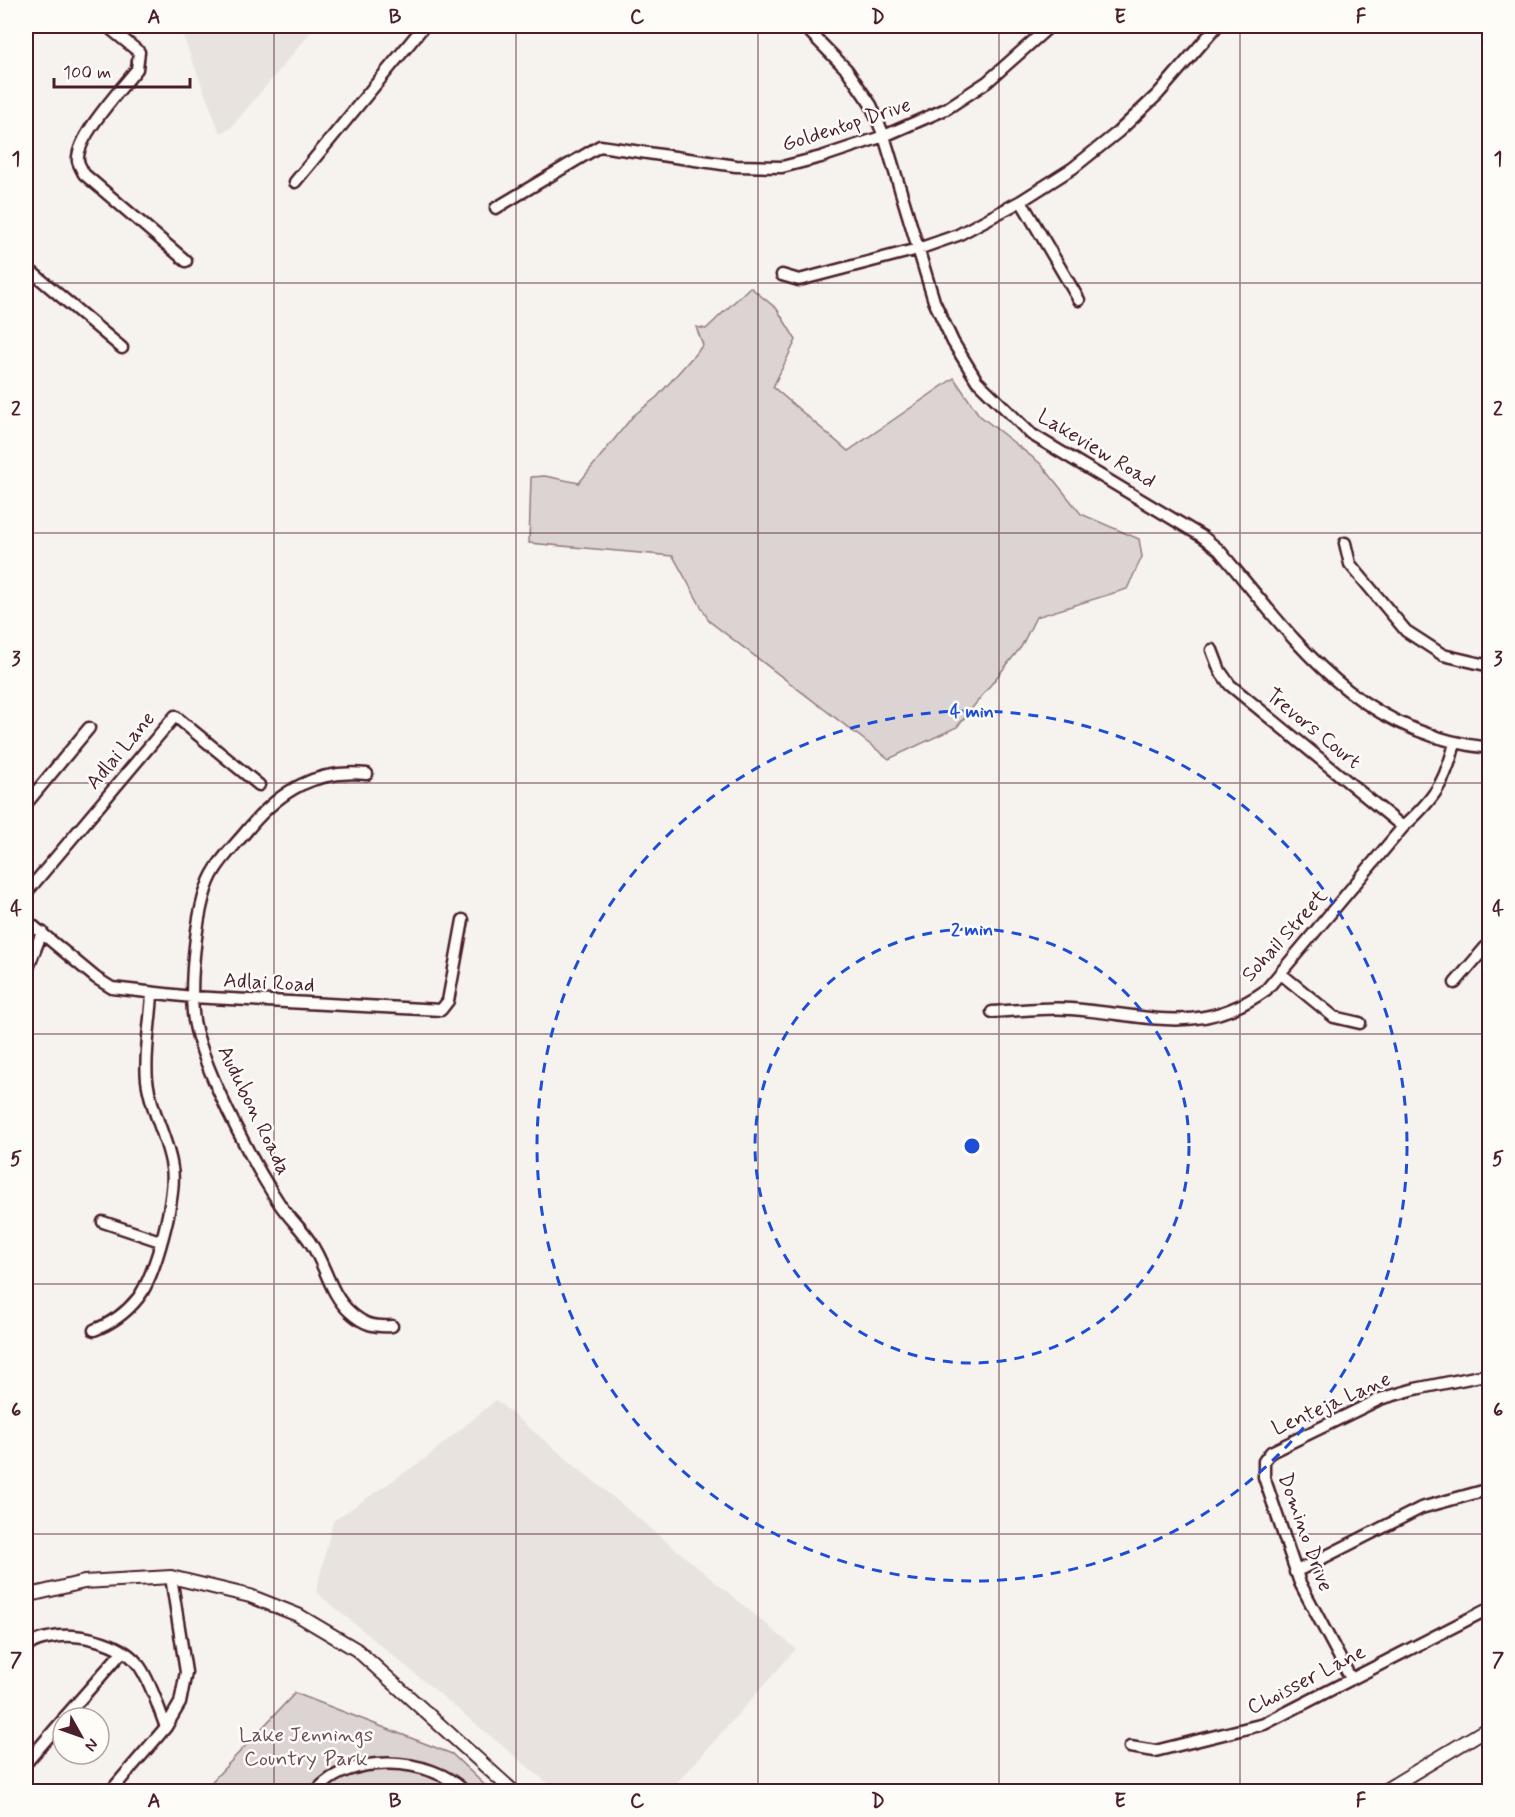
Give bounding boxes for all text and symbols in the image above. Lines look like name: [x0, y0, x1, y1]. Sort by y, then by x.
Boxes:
text: A: [147, 4, 161, 31]
text: B: [389, 4, 402, 31]
text: C: [630, 4, 645, 31]
text: D: [871, 4, 885, 31]
text: E: [1114, 4, 1126, 31]
text: F: [1356, 4, 1367, 31]
scale bar: [54, 51, 190, 89]
text: 100 m: [63, 61, 111, 85]
street label: Goldentop Drive: [778, 91, 914, 159]
text: 1: [12, 146, 20, 173]
text: 1: [1494, 146, 1502, 173]
text: 2: [11, 396, 21, 423]
text: 2: [1493, 396, 1503, 423]
street label: Lakeview Road: [1032, 403, 1161, 495]
text: 3: [11, 646, 21, 673]
text: 3: [1493, 646, 1503, 673]
street label: Trevors Court: [1260, 682, 1367, 776]
text: 4 min: [950, 700, 994, 724]
street label: Adlai Lane: [80, 706, 162, 796]
street label: Sohail Street: [1235, 883, 1334, 988]
text: 4: [10, 896, 22, 923]
text: 4: [1492, 896, 1504, 923]
text: 2 min: [951, 918, 993, 942]
street label: Adlai Road: [223, 967, 315, 999]
street label: Audubon Roada: [211, 1041, 298, 1180]
centre of rings: [962, 1136, 982, 1156]
text: 5: [10, 1146, 22, 1173]
text: 5: [1492, 1146, 1504, 1173]
street label: Lenteja Lane: [1268, 1365, 1395, 1443]
text: 6: [11, 1397, 21, 1424]
text: 6: [1493, 1397, 1503, 1424]
street label: Domino Drive: [1271, 1469, 1339, 1595]
street label: Choisser Lane: [1243, 1638, 1370, 1722]
text: 7: [10, 1647, 22, 1674]
text: 7: [1492, 1647, 1504, 1674]
north arrow: [51, 1706, 111, 1766]
park label: Lake Jennings Country Park: [239, 1721, 373, 1773]
text: N: [80, 1734, 103, 1756]
text: A: [147, 1788, 161, 1815]
text: B: [389, 1788, 402, 1815]
text: C: [630, 1788, 645, 1815]
text: D: [871, 1788, 885, 1815]
text: E: [1114, 1788, 1126, 1815]
text: F: [1356, 1788, 1367, 1815]

